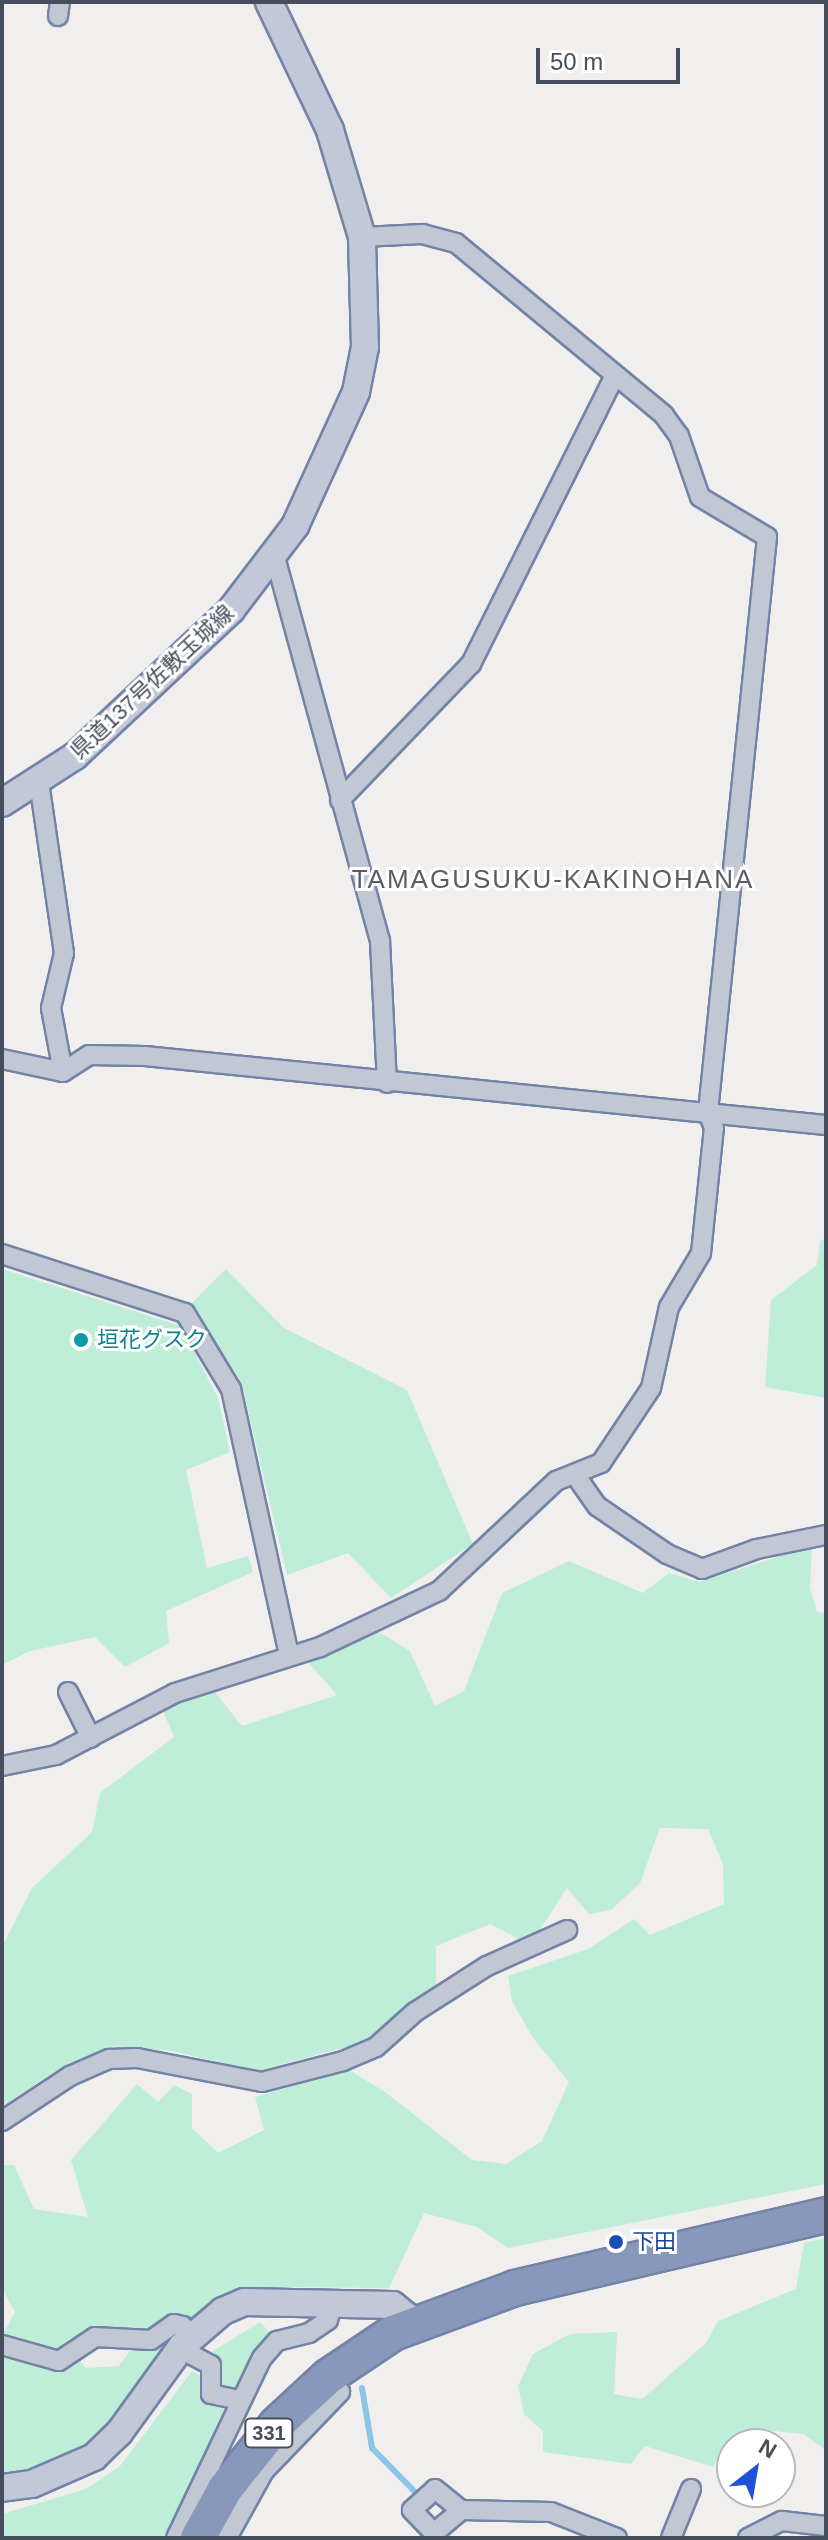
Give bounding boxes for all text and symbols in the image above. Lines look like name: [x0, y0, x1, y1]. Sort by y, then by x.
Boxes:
scale bar: [540, 32, 684, 82]
text: 50 m: [550, 48, 603, 75]
street label: 県道137号佐敷玉城線: [65, 600, 239, 764]
district label: TAMAGUSUKU-KAKINOHANA: [352, 864, 754, 896]
place label: 垣花グスク: [97, 1327, 207, 1353]
marker: 垣花グスク: [72, 1331, 90, 1349]
place label: 下田: [632, 2229, 676, 2255]
marker: 下田: [607, 2233, 625, 2251]
road number: 331: [243, 2417, 295, 2449]
north arrow: [716, 2428, 796, 2508]
text: N: [754, 2434, 781, 2464]

